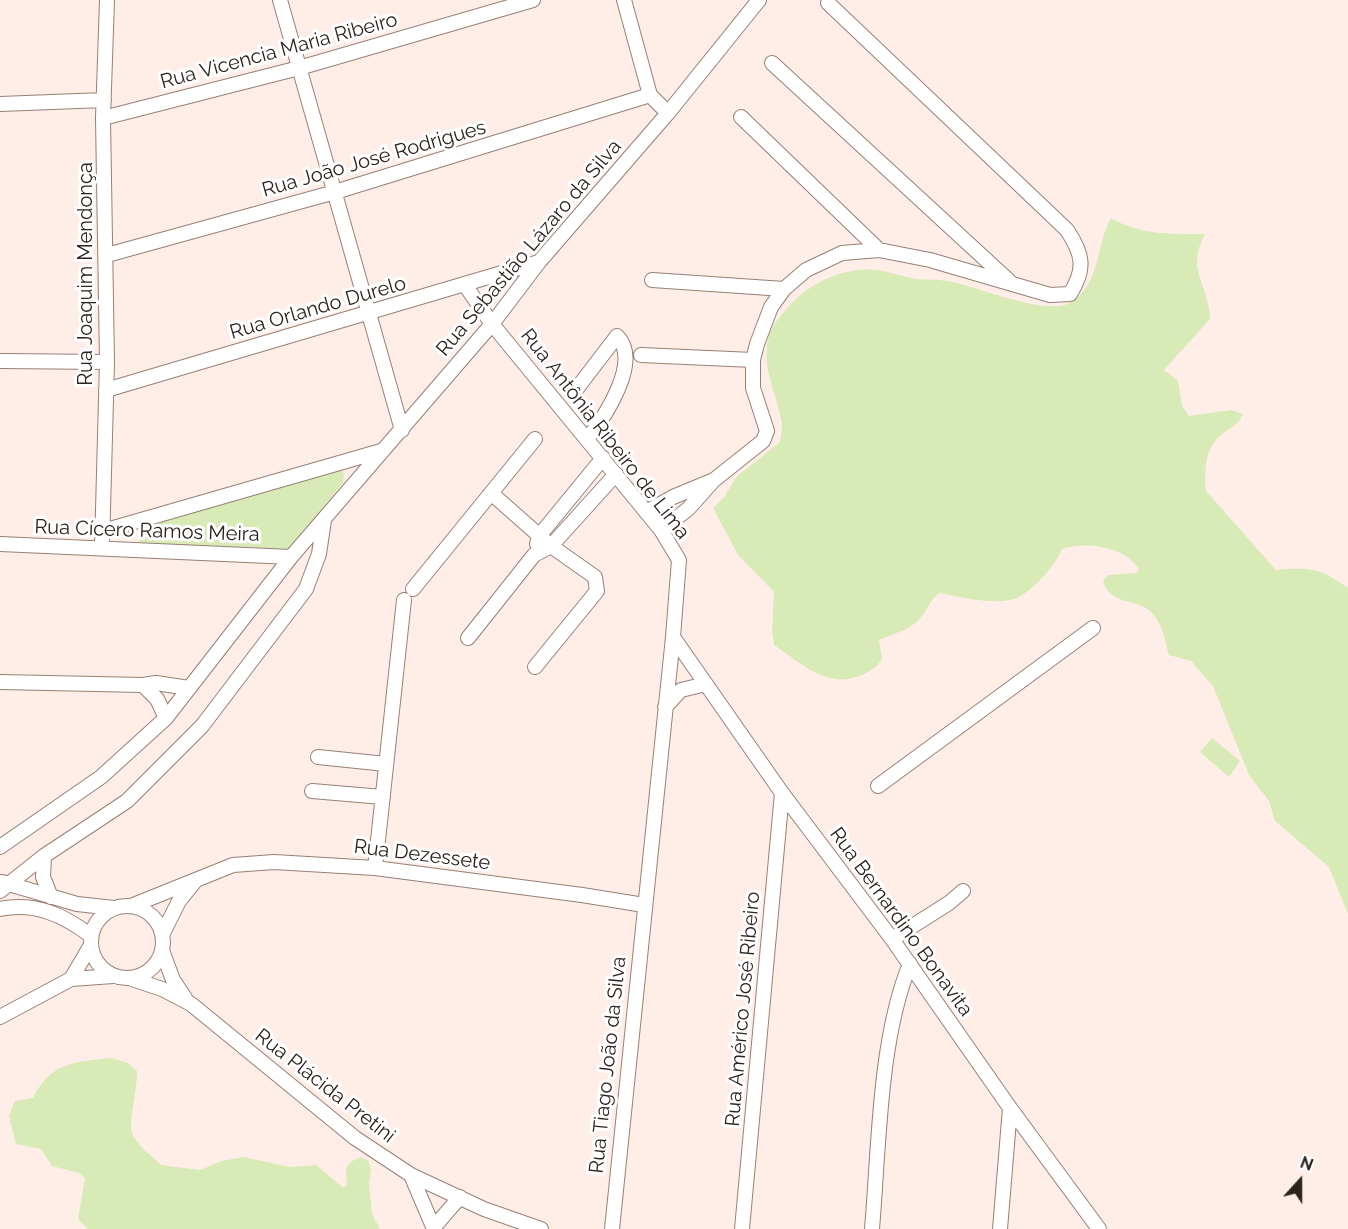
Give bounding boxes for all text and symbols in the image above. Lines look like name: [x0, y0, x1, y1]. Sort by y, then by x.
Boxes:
street label: Rua Vicencia Maria Ribeiro: [158, 8, 400, 94]
street label: Rua João José Rodrigues: [259, 115, 489, 203]
street label: Rua Sebastião Lázaro da Silva: [431, 135, 627, 361]
street label: Rua Joaquim Mendonça: [74, 162, 98, 386]
street label: Rua Orlando Durelo: [227, 271, 409, 345]
street label: Rua Antônia Ribeiro de Lima: [515, 324, 695, 544]
street label: Rua Cícero Ramos Meira: [34, 515, 260, 547]
street label: Rua Bernardino Bonavita: [824, 823, 978, 1021]
street label: Rua Dezessete: [352, 835, 492, 875]
street label: Rua Américo José Ribeiro: [721, 890, 765, 1128]
street label: Rua Tiago João da Silva: [585, 955, 631, 1175]
street label: Rua Plácida Pretini: [250, 1024, 400, 1148]
north arrow: [1270, 1151, 1330, 1211]
text: N: [1298, 1153, 1316, 1175]

